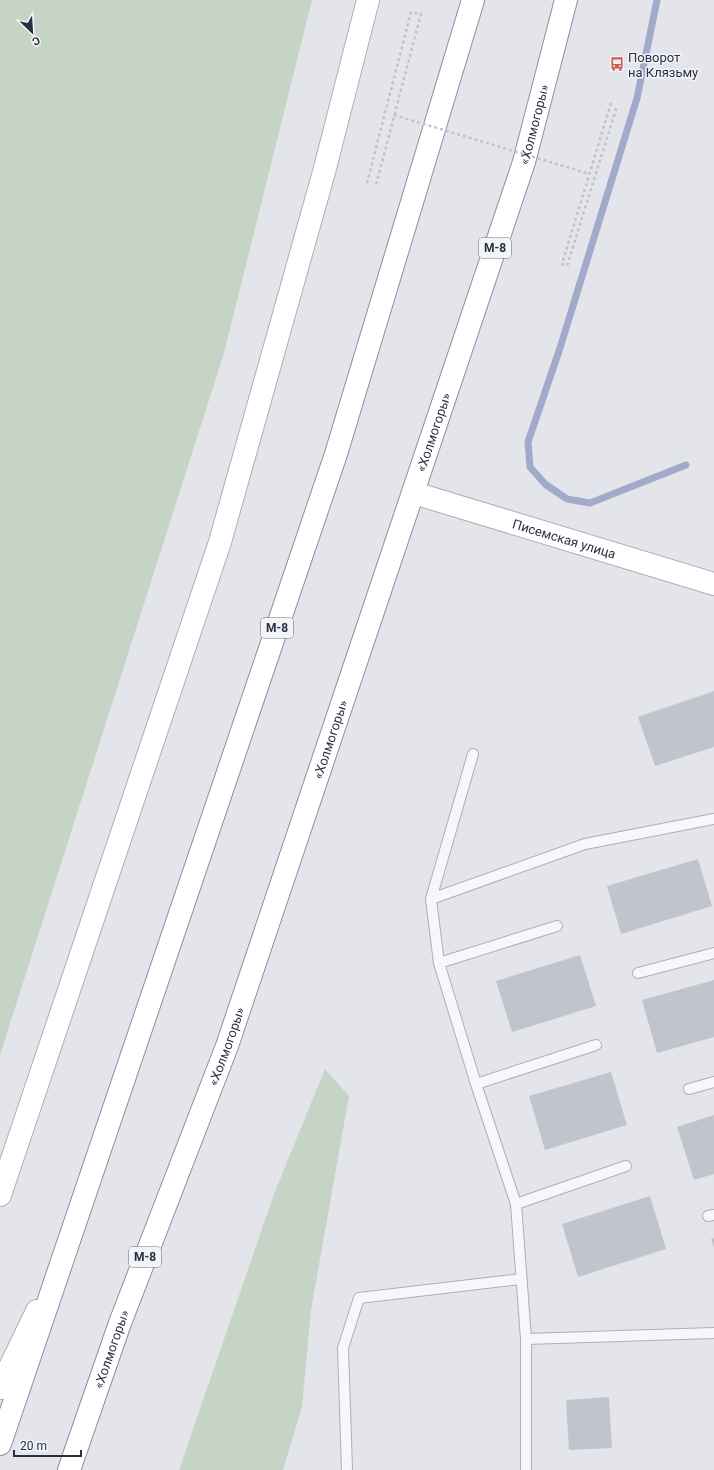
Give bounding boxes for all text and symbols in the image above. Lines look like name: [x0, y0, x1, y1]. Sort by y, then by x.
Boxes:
north arrow: [12, 12, 52, 52]
text: С: [30, 33, 42, 48]
place label: Поворот на Клязьму: [628, 50, 698, 80]
bus stop icon: Поворот на Клязьму: [609, 56, 625, 72]
street label: «Холмогоры»: [516, 83, 551, 166]
road number: М-8: [479, 238, 511, 258]
street label: «Холмогоры»: [413, 391, 453, 474]
street label: Писемская улица: [511, 516, 618, 561]
road number: М-8: [261, 618, 293, 638]
street label: «Холмогоры»: [310, 698, 350, 781]
street label: «Холмогоры»: [205, 1005, 247, 1088]
road number: М-8: [129, 1247, 161, 1267]
street label: «Холмогоры»: [90, 1308, 132, 1390]
scale bar: [14, 1432, 81, 1458]
text: 20 m: [20, 1439, 47, 1453]

